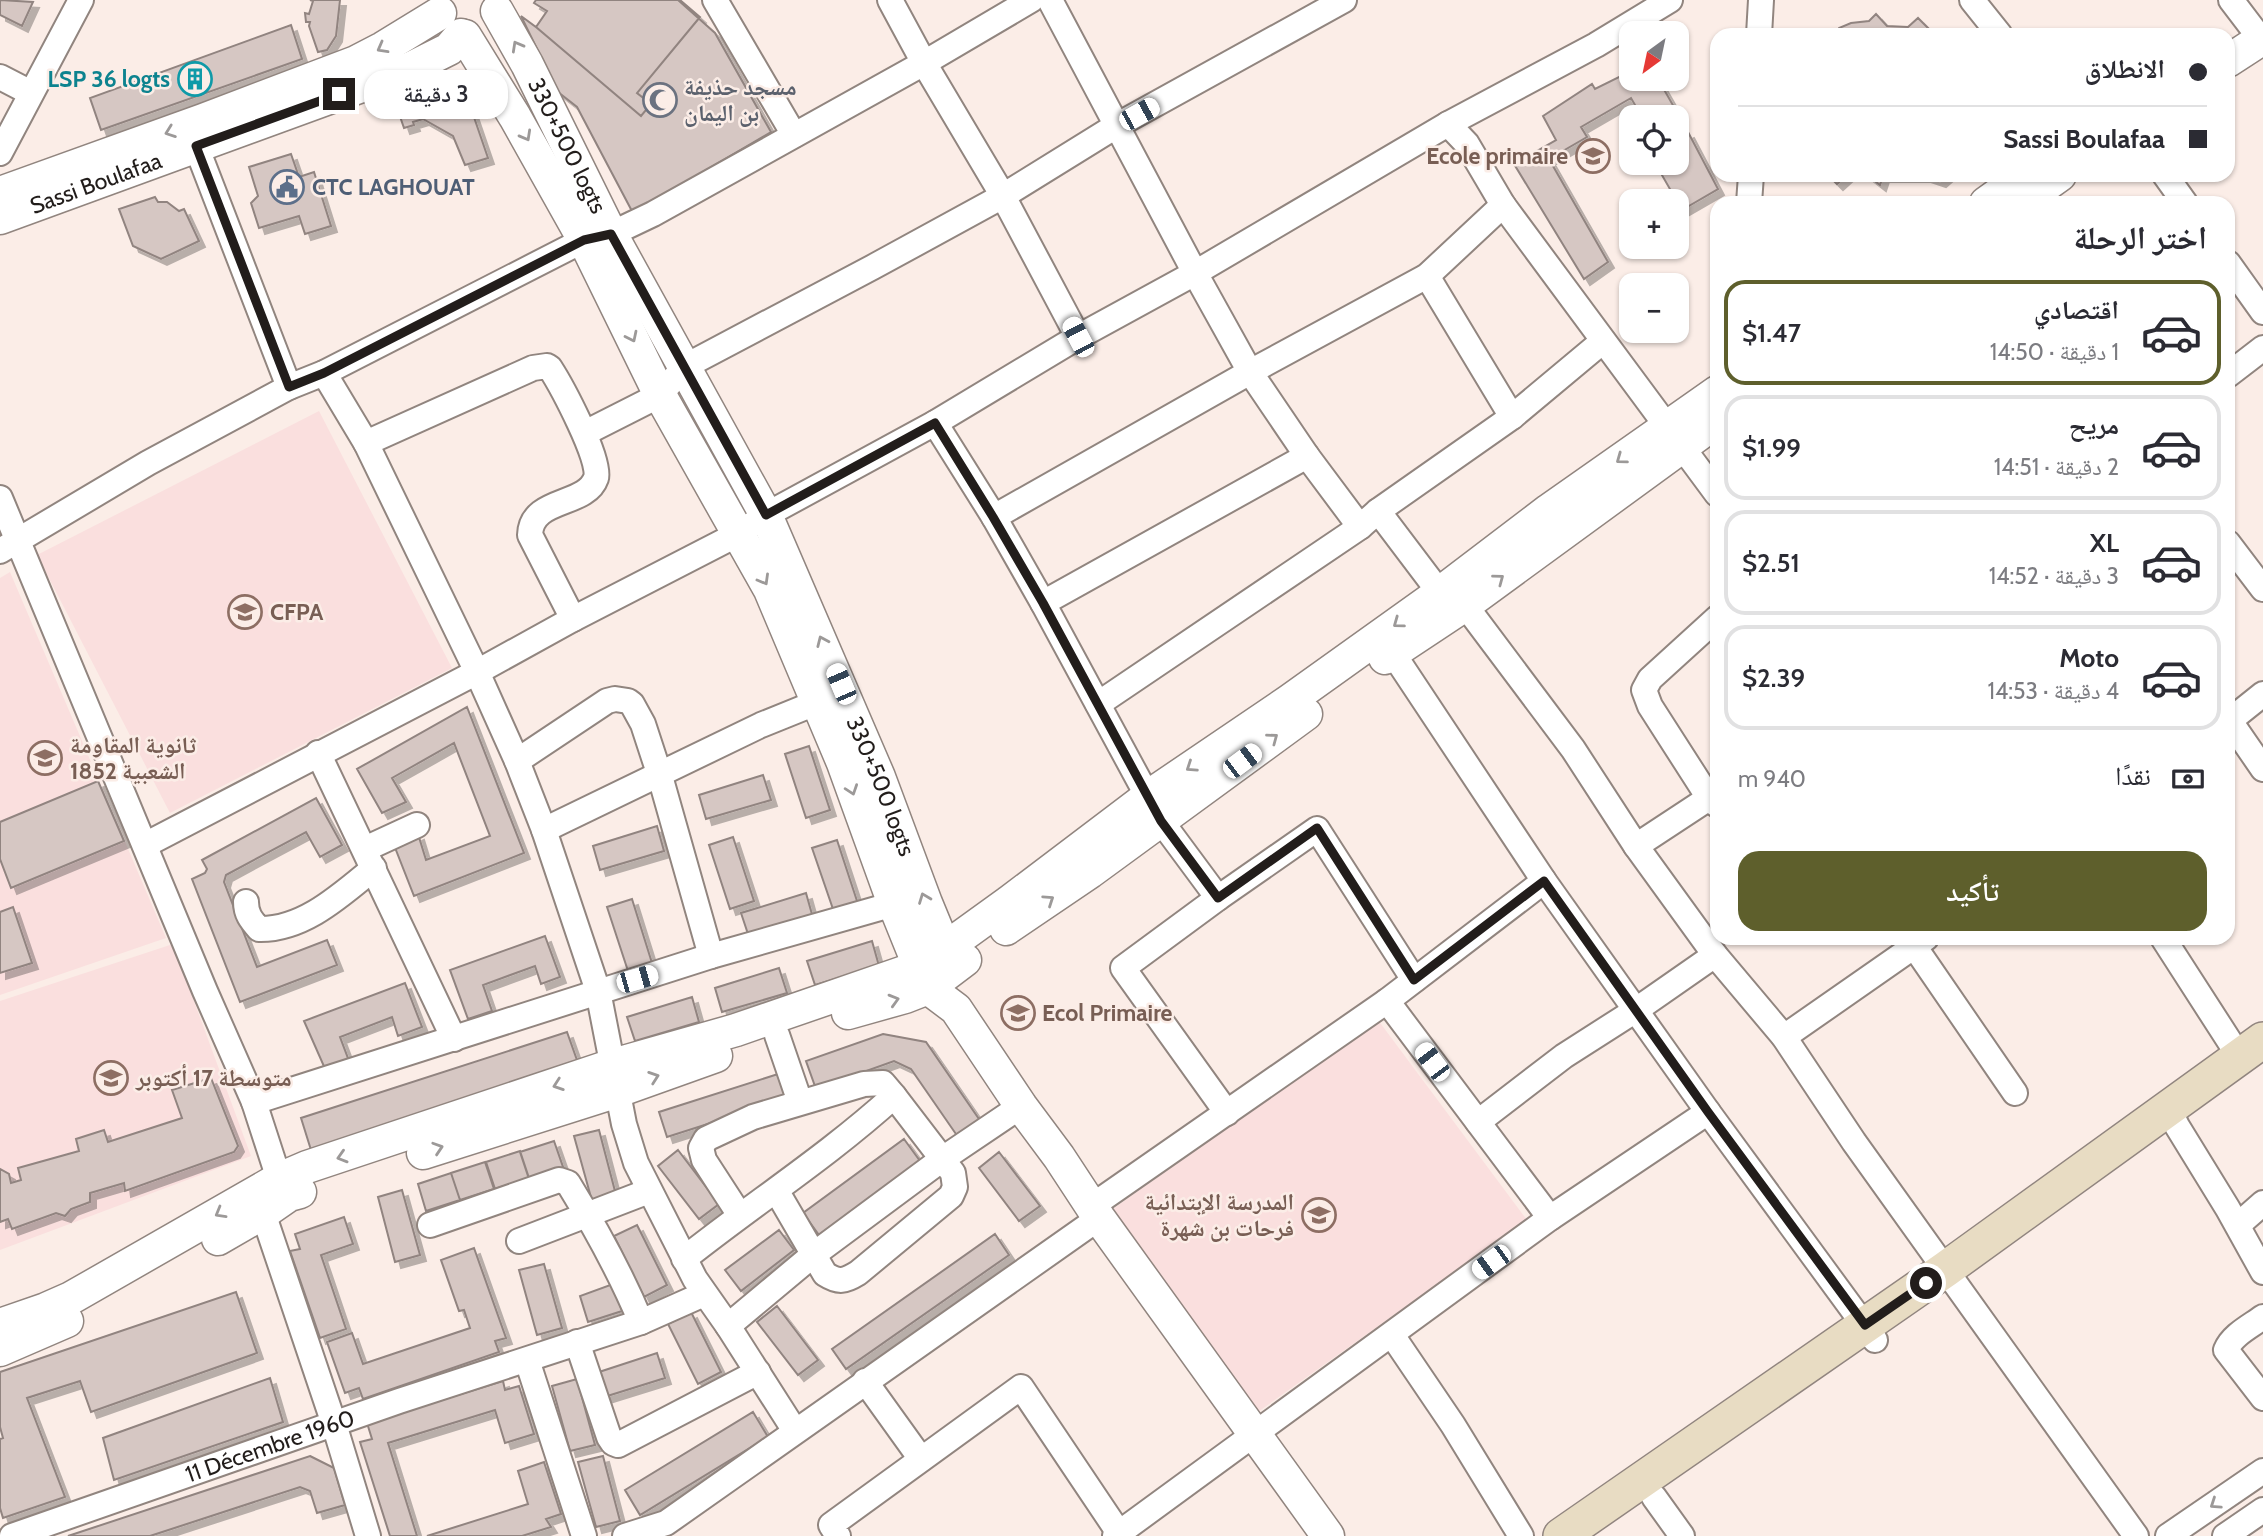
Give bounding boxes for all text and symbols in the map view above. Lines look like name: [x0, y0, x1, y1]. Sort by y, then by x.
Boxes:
north arrow: [1619, 21, 1689, 91]
map controls: [1619, 21, 1689, 343]
one-way arrow: [377, 40, 389, 53]
one-way arrow: [512, 41, 525, 54]
text: الانطلاق: [2085, 53, 2165, 85]
building icon: LSP 36 logts: [176, 60, 214, 98]
place label: LSP 36 logts: [48, 65, 170, 93]
callout: 3 دقيقة: [364, 70, 507, 119]
street label: 330+500 logts: [522, 73, 613, 218]
place label: مسجد حذيفة بن اليمان: [684, 73, 797, 127]
route end: [323, 78, 355, 110]
text: 3 دقيقة: [403, 80, 469, 108]
mosque icon: مسجد حذيفة بن اليمان: [641, 81, 679, 119]
car: [1116, 95, 1163, 133]
button: locate: [1619, 105, 1689, 175]
text: Sassi Boulafaa: [2003, 123, 2165, 155]
one-way arrow: [165, 124, 177, 138]
one-way arrow: [518, 129, 531, 142]
school or university icon: Ecole primaire: [1574, 137, 1612, 175]
place label: Ecole primaire: [1426, 142, 1568, 170]
street label: Sassi Boulafaa: [26, 146, 165, 220]
public building icon: CTC LAGHOUAT: [268, 168, 306, 206]
place label: CTC LAGHOUAT: [312, 173, 475, 201]
button: +: [1619, 189, 1689, 259]
text: اختر الرحلة: [2074, 218, 2207, 257]
button: −: [1619, 273, 1689, 343]
text: اقتصادي: [2034, 294, 2119, 326]
icon: car: [2140, 301, 2203, 364]
car: [1059, 314, 1098, 360]
text: $1.47: [1742, 317, 1801, 349]
one-way arrow: [624, 330, 638, 342]
text: 1 دقيقة · 14:50: [1990, 338, 2119, 366]
text: مريح: [2069, 409, 2119, 441]
icon: car: [2140, 416, 2203, 479]
text: $1.99: [1742, 432, 1801, 464]
one-way arrow: [1616, 451, 1629, 463]
text: 2 دقيقة · 14:51: [1994, 453, 2119, 481]
text: XL: [2090, 527, 2119, 559]
icon: car: [2140, 531, 2203, 594]
text: $2.51: [1742, 547, 1800, 579]
text: 3 دقيقة · 14:52: [1989, 562, 2119, 590]
one-way arrow: [756, 573, 769, 585]
one-way arrow: [1491, 575, 1504, 587]
school or university icon: CFPA: [226, 593, 264, 631]
place label: CFPA: [270, 598, 324, 626]
one-way arrow: [1393, 615, 1406, 627]
one-way arrow: [816, 636, 830, 648]
text: Moto: [2059, 642, 2119, 674]
icon: car: [2140, 646, 2203, 709]
car: [824, 661, 859, 707]
text: $2.39: [1742, 662, 1805, 694]
text: 4 دقيقة · 14:53: [1987, 677, 2119, 705]
street label: 330+500 logts: [841, 712, 921, 860]
place label: ثانوية المقاومة الشعبية 1852: [70, 731, 197, 785]
one-way arrow: [1265, 734, 1278, 746]
school or university icon: ثانوية المقاومة الشعبية 1852: [26, 739, 64, 777]
car: [1219, 740, 1266, 782]
one-way arrow: [1186, 759, 1199, 771]
text: نقدًا: [2115, 760, 2151, 792]
icon: cash: [2169, 760, 2207, 798]
text: 940 m: [1738, 765, 1806, 793]
one-way arrow: [844, 783, 858, 796]
button: تأكيد: [1738, 851, 2207, 931]
one-way arrow: [918, 892, 932, 904]
one-way arrow: [1041, 896, 1054, 908]
car: [614, 963, 661, 995]
one-way arrow: [888, 993, 900, 1008]
school or university icon: Ecol Primaire: [999, 994, 1037, 1032]
place label: Ecol Primaire: [1042, 999, 1173, 1027]
car: [1411, 1039, 1454, 1085]
school or university icon: متوسطة 17 أكتوبر: [92, 1059, 130, 1097]
place label: متوسطة 17 أكتوبر: [135, 1063, 292, 1092]
one-way arrow: [648, 1071, 660, 1085]
one-way arrow: [552, 1077, 564, 1091]
one-way arrow: [431, 1142, 444, 1156]
one-way arrow: [336, 1148, 348, 1163]
place label: المدرسة الإبتدائية فرحات بن شهرة: [1144, 1188, 1294, 1242]
school or university icon: المدرسة الإبتدائية فرحات بن شهرة: [1300, 1196, 1338, 1234]
one-way arrow: [215, 1204, 228, 1217]
car: [1468, 1241, 1515, 1283]
route start: [1910, 1267, 1942, 1299]
street label: 11 Décembre 1960: [181, 1404, 358, 1488]
one-way arrow: [2210, 1495, 2223, 1508]

